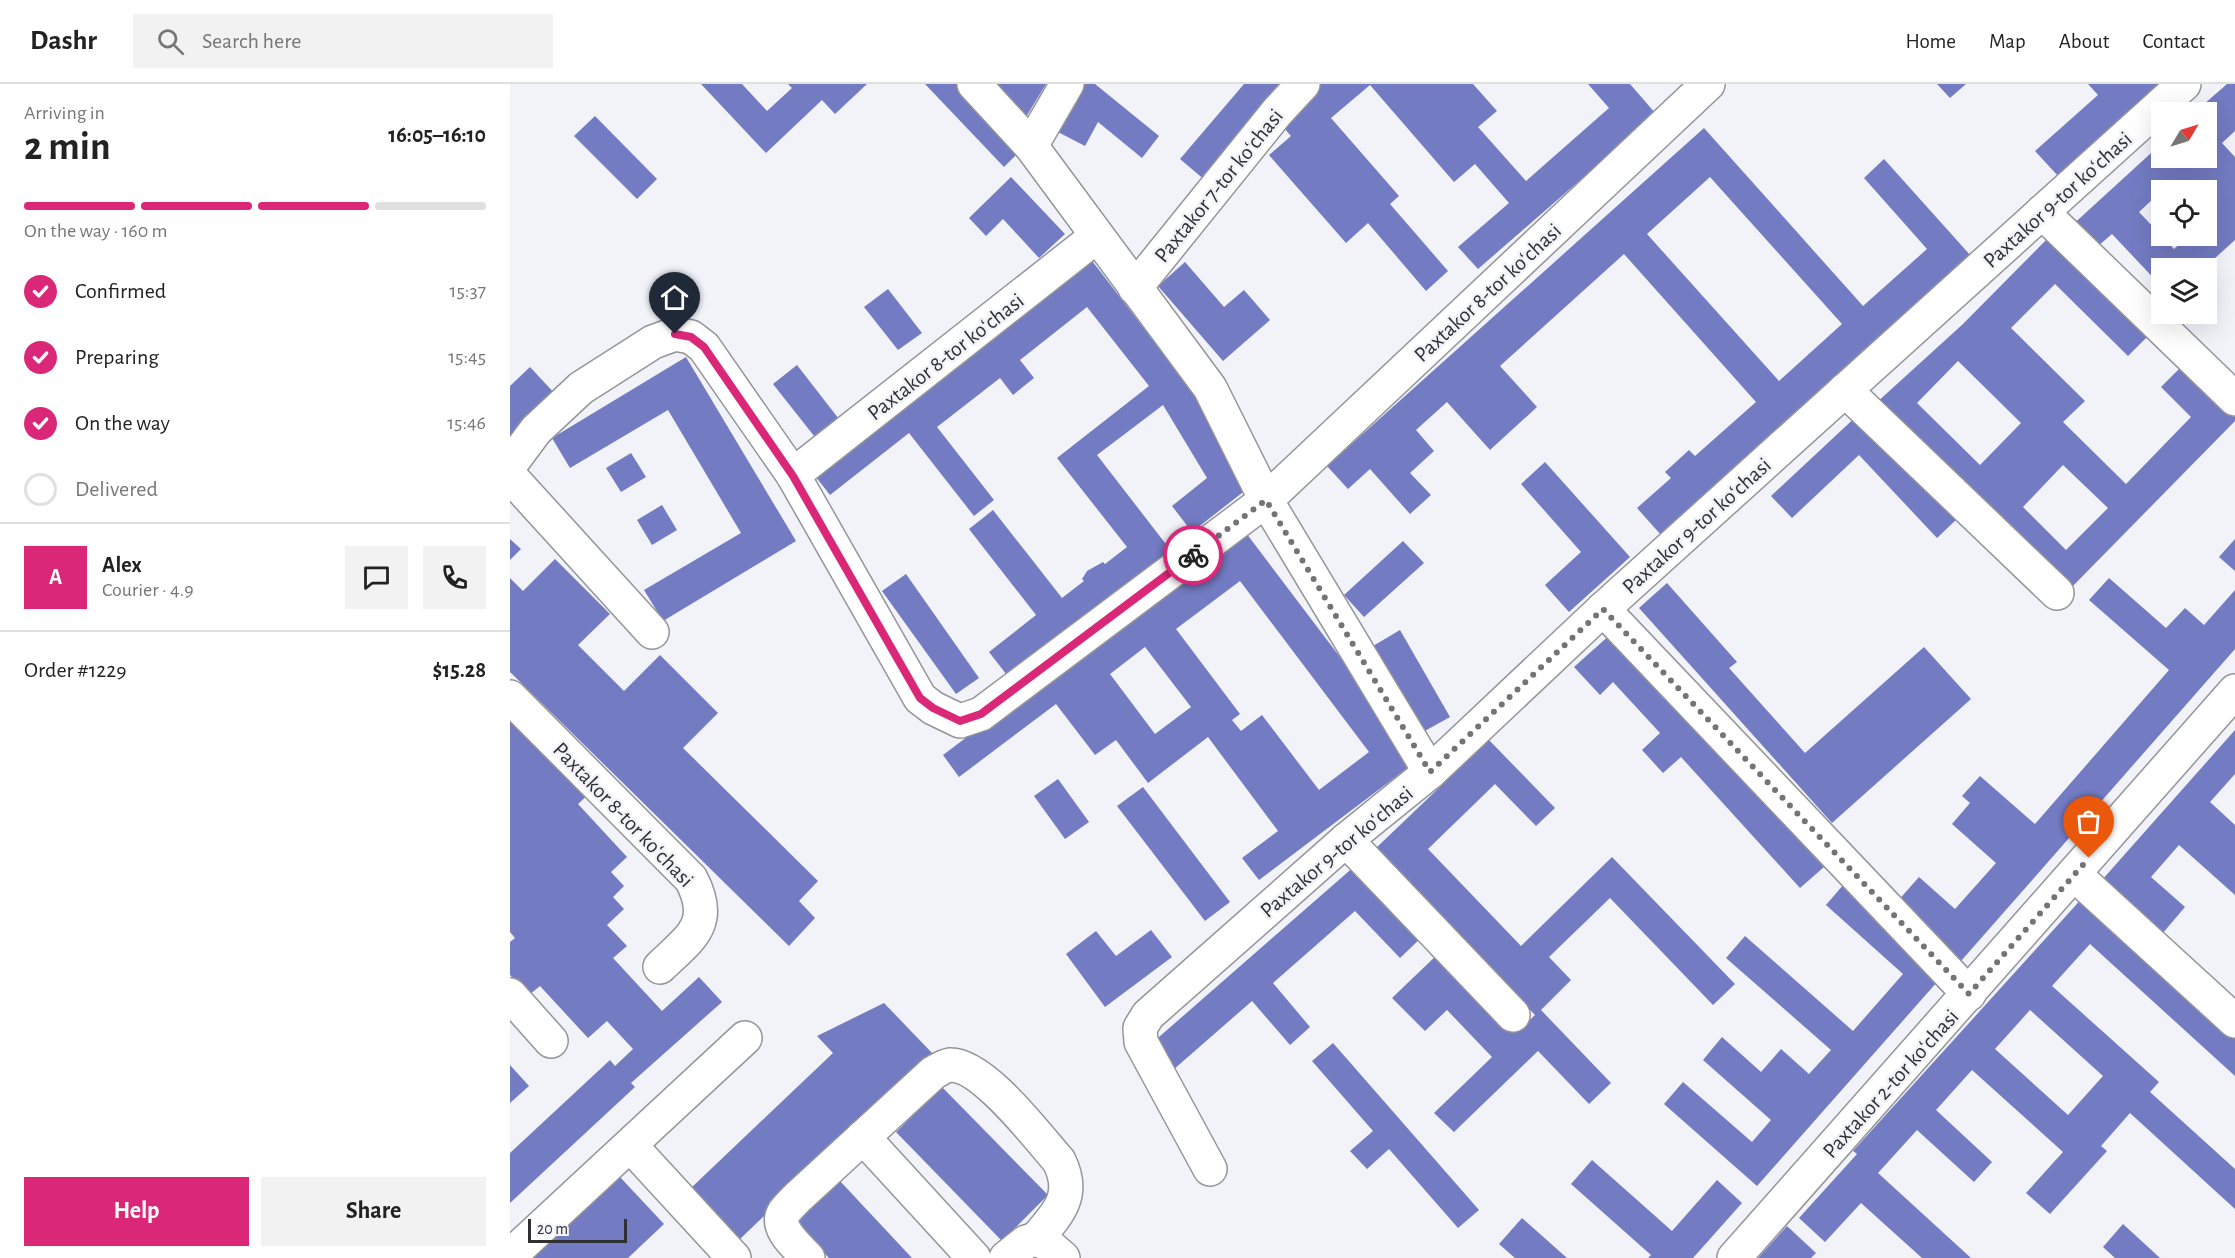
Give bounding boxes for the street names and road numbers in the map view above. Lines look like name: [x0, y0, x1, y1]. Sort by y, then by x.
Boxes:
street label: Paxtakor 7-tor koʻchasi: [1150, 105, 1287, 267]
street label: Paxtakor 9-tor koʻchasi: [1979, 127, 2136, 272]
street label: Paxtakor 8-tor koʻchasi: [1410, 219, 1565, 366]
street label: Paxtakor 8-tor koʻchasi: [863, 289, 1028, 424]
street label: Paxtakor 9-tor koʻchasi: [1618, 453, 1775, 598]
street label: Paxtakor 8-tor koʻchasi: [549, 738, 698, 891]
street label: Paxtakor 9-tor koʻchasi: [1256, 782, 1417, 922]
street label: Paxtakor 2-tor koʻchasi: [1819, 1005, 1963, 1162]

